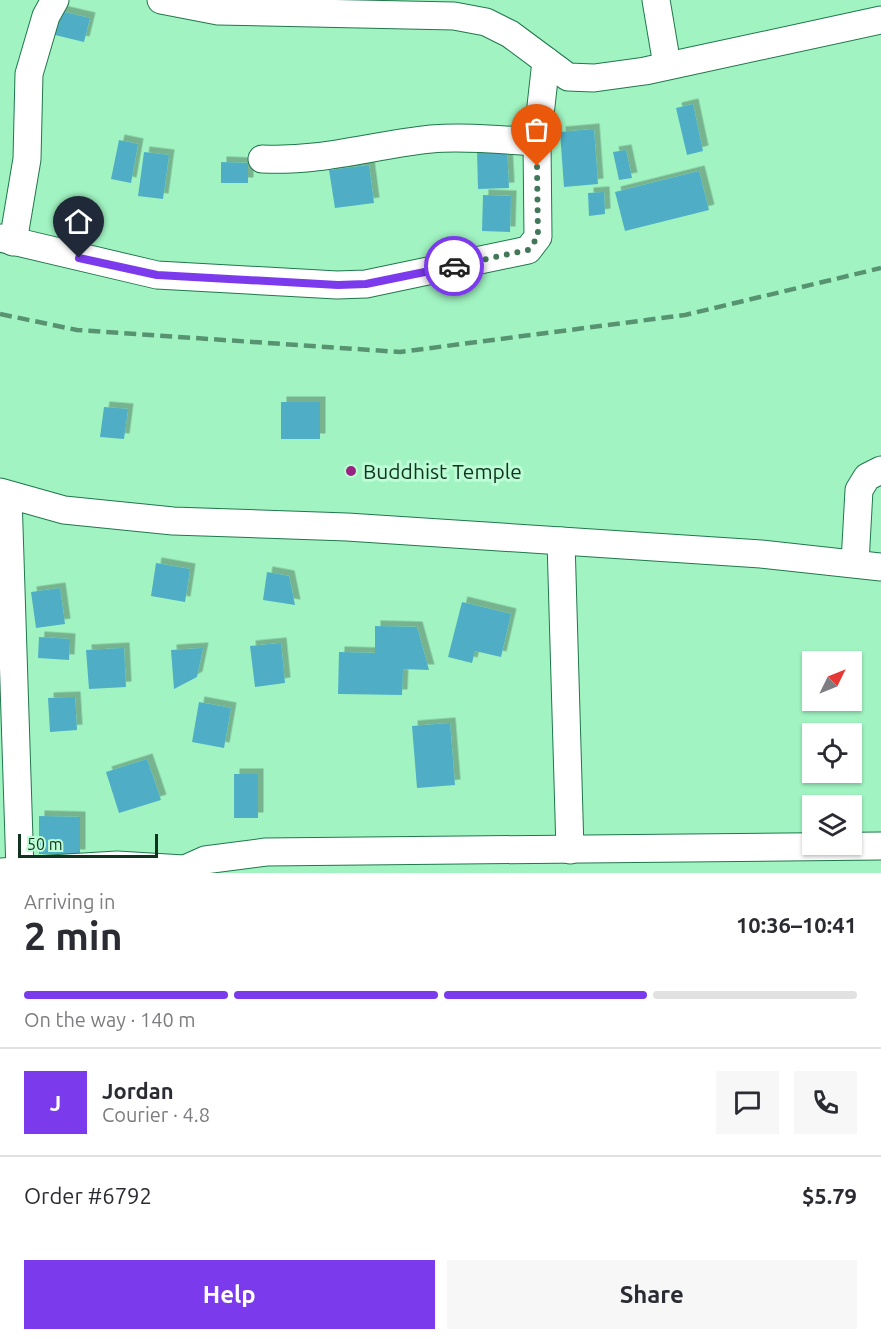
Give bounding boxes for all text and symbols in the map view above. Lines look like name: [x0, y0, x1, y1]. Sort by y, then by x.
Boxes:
pin: [511, 104, 562, 166]
icon: bag: [520, 113, 553, 146]
pin: [53, 196, 104, 258]
icon: home: [62, 205, 95, 238]
courier: [424, 236, 484, 296]
icon: car: [438, 250, 471, 283]
place label: Buddhist Temple: [363, 459, 522, 483]
marker: Buddhist Temple: [344, 464, 358, 478]
north arrow: [802, 651, 862, 711]
map controls: [802, 651, 862, 855]
button: locate: [802, 723, 862, 783]
button: layers: [802, 795, 862, 855]
scale bar: [18, 831, 158, 858]
text: 50 m: [27, 835, 63, 853]
text: Arriving in: [24, 890, 115, 913]
text: 10:36–10:41: [736, 912, 857, 937]
text: 2 min: [24, 914, 123, 957]
text: On the way · 140 m: [24, 1008, 196, 1031]
button: chat: [716, 1071, 779, 1134]
button: phone: [794, 1071, 857, 1134]
text: Jordan: [102, 1078, 174, 1103]
text: J: [50, 1090, 61, 1115]
text: Courier · 4.8: [102, 1103, 210, 1126]
text: Order #6792: [24, 1183, 152, 1208]
text: $5.79: [802, 1183, 857, 1208]
button: Help: [24, 1260, 435, 1329]
button: Share: [447, 1260, 857, 1329]

